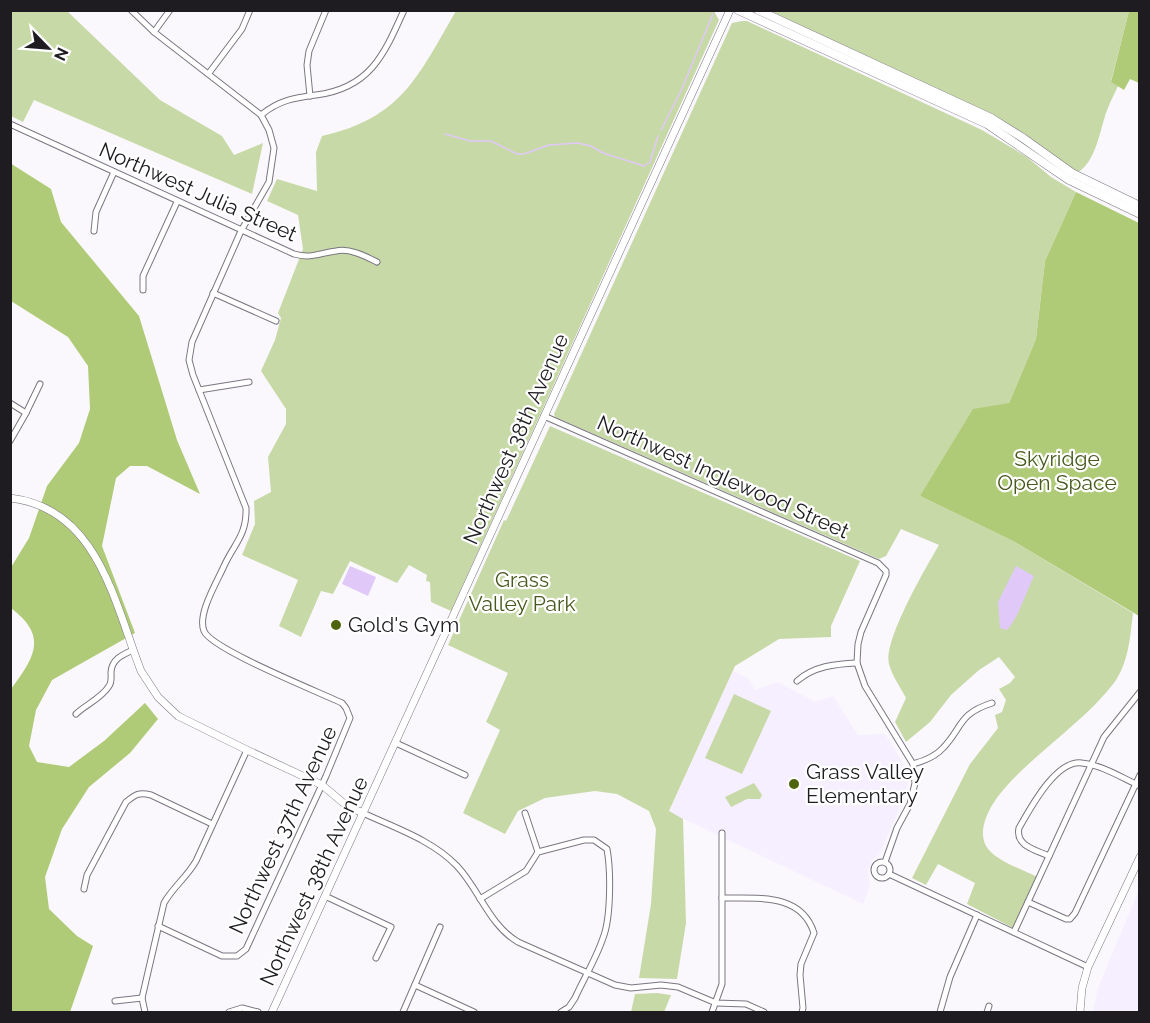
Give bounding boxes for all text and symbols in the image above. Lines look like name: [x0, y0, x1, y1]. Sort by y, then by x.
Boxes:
north arrow: [18, 18, 78, 78]
text: N: [50, 45, 72, 64]
street label: Northwest Julia Street: [96, 137, 301, 246]
street label: Northwest 38th Avenue: [458, 330, 573, 548]
street label: Northwest Inglewood Street: [593, 410, 853, 543]
park label: Skyridge Open Space: [997, 446, 1117, 495]
park label: Grass Valley Park: [468, 567, 576, 616]
place label: Gold's Gym: [348, 612, 459, 637]
marker: Gold's Gym: [329, 618, 343, 632]
street label: Northwest 37th Avenue: [223, 722, 342, 938]
place label: Grass Valley Elementary: [806, 759, 924, 808]
street label: Northwest 38th Avenue: [254, 772, 373, 989]
marker: Grass Valley Elementary: [787, 777, 801, 791]

